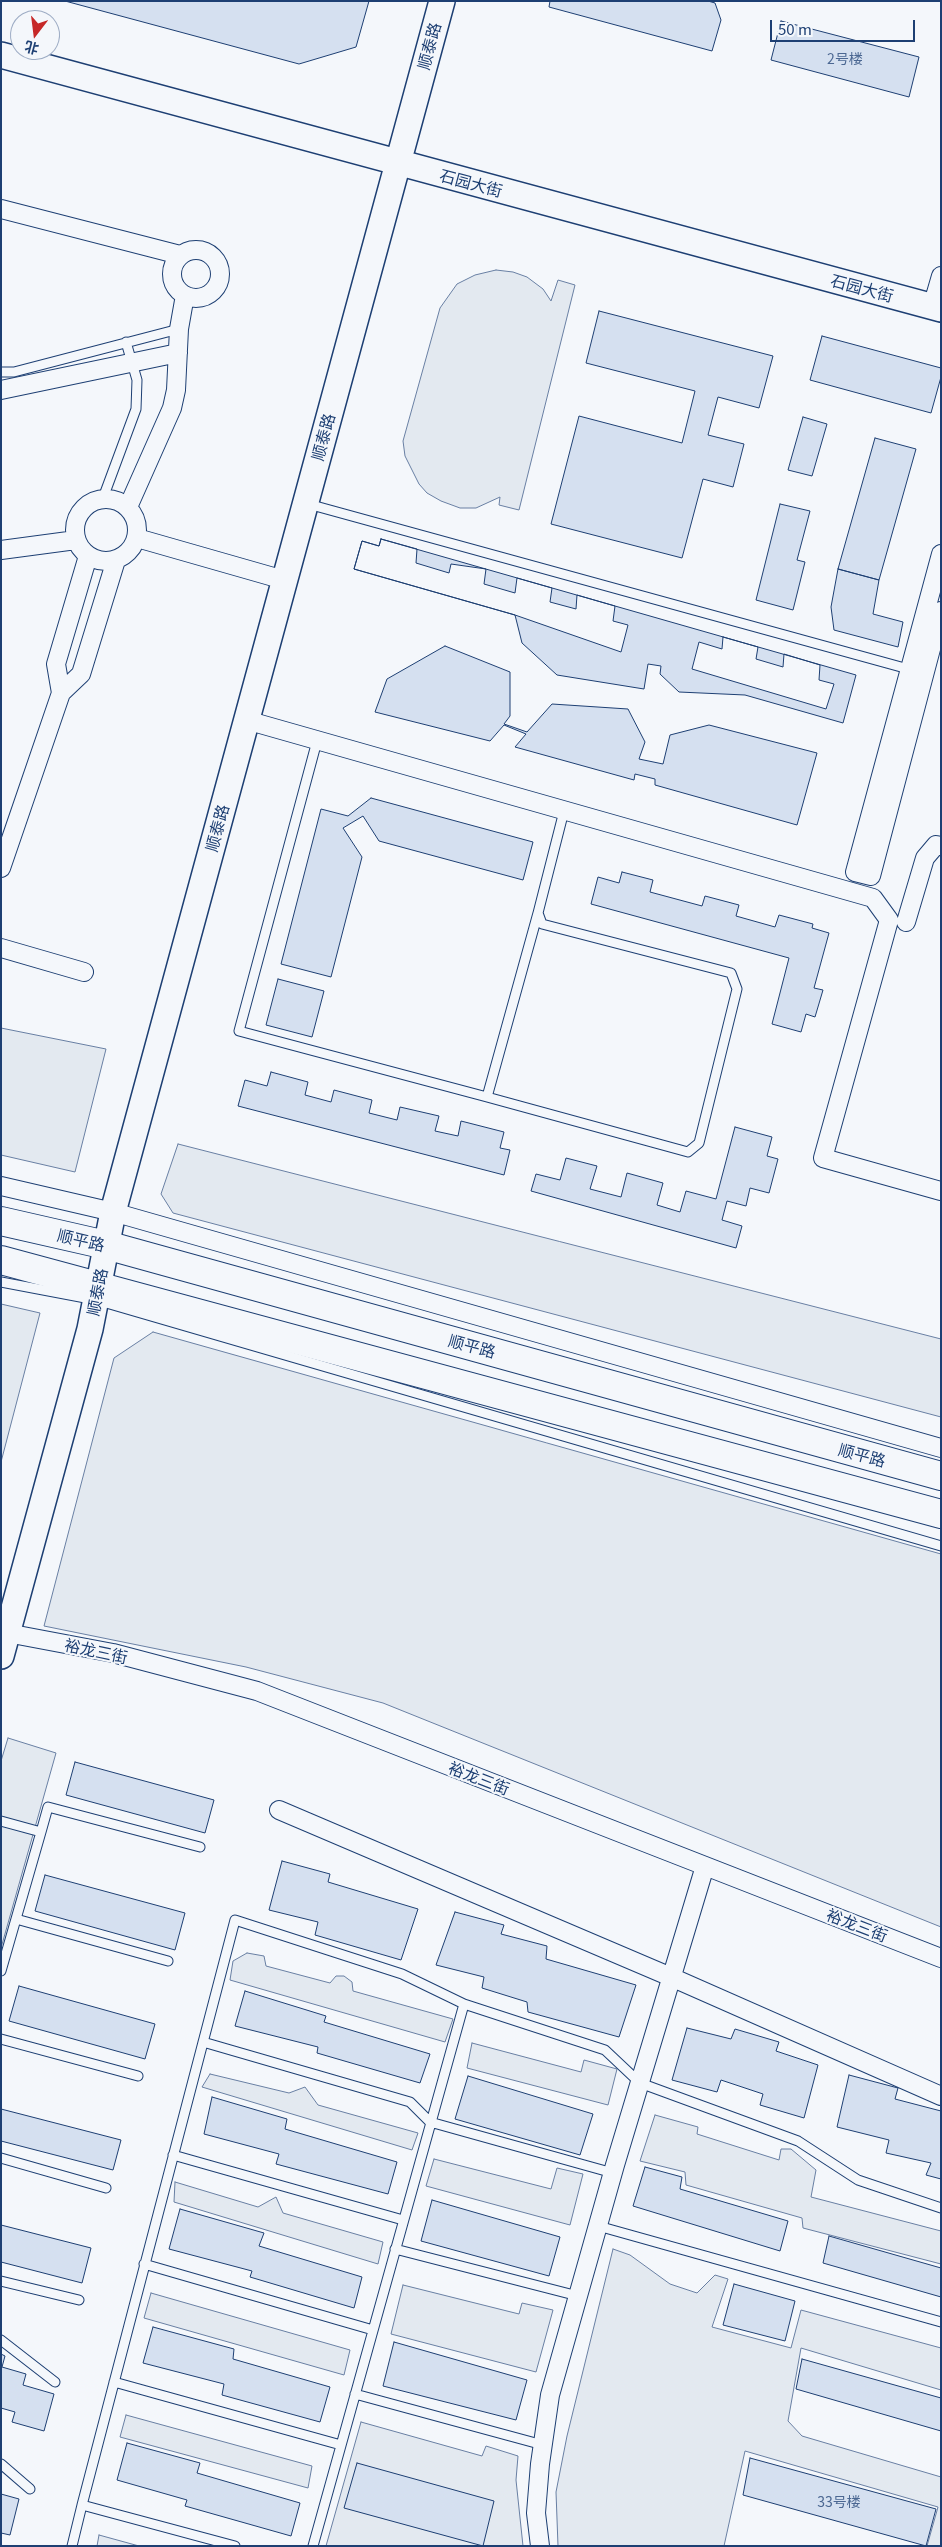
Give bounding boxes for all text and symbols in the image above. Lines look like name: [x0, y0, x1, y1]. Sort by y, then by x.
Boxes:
north arrow: [10, 10, 60, 60]
scale bar: [772, 10, 917, 42]
text: 50 m: [778, 18, 812, 39]
street label: 顺泰路: [414, 20, 444, 72]
text: 北: [22, 37, 41, 60]
house number: 2号楼: [827, 51, 863, 67]
street label: 石园大街: [438, 165, 504, 201]
street label: 石园大街: [829, 270, 895, 306]
street label: 顺泰路: [308, 411, 338, 463]
street label: 顺泰路: [202, 802, 232, 854]
street label: 顺平路: [55, 1225, 107, 1255]
street label: 顺泰路: [83, 1267, 111, 1317]
street label: 顺平路: [446, 1331, 498, 1361]
street label: 顺平路: [836, 1440, 888, 1470]
street label: 裕龙三街: [63, 1635, 129, 1667]
street label: 裕龙三街: [446, 1758, 512, 1798]
street label: 裕龙三街: [824, 1905, 890, 1945]
house number: 33号楼: [817, 2494, 861, 2510]

